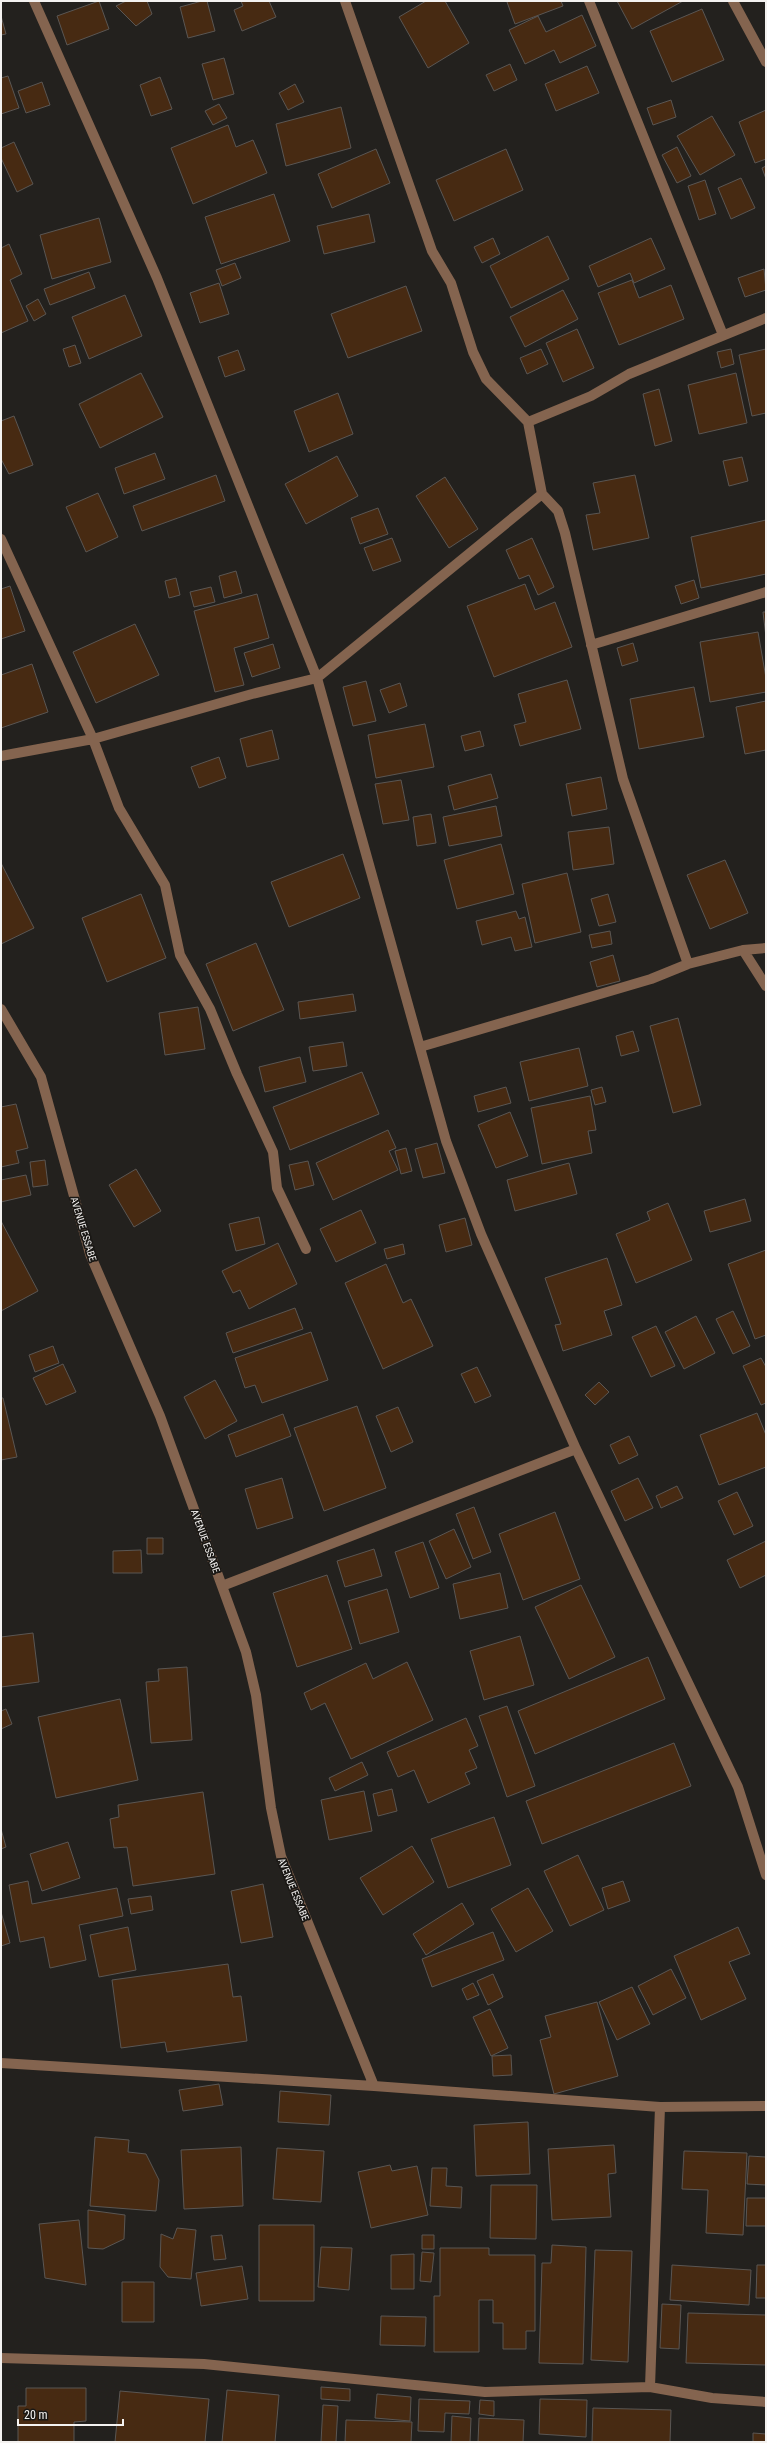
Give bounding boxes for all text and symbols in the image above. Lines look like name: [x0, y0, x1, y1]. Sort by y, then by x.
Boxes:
street label: AVENUE ESSABE: [69, 1196, 99, 1263]
street label: AVENUE ESSABE: [189, 1508, 222, 1574]
street label: AVENUE ESSABE: [276, 1856, 311, 1922]
scale bar: [18, 2401, 123, 2427]
text: 20 m: [24, 2408, 48, 2422]

